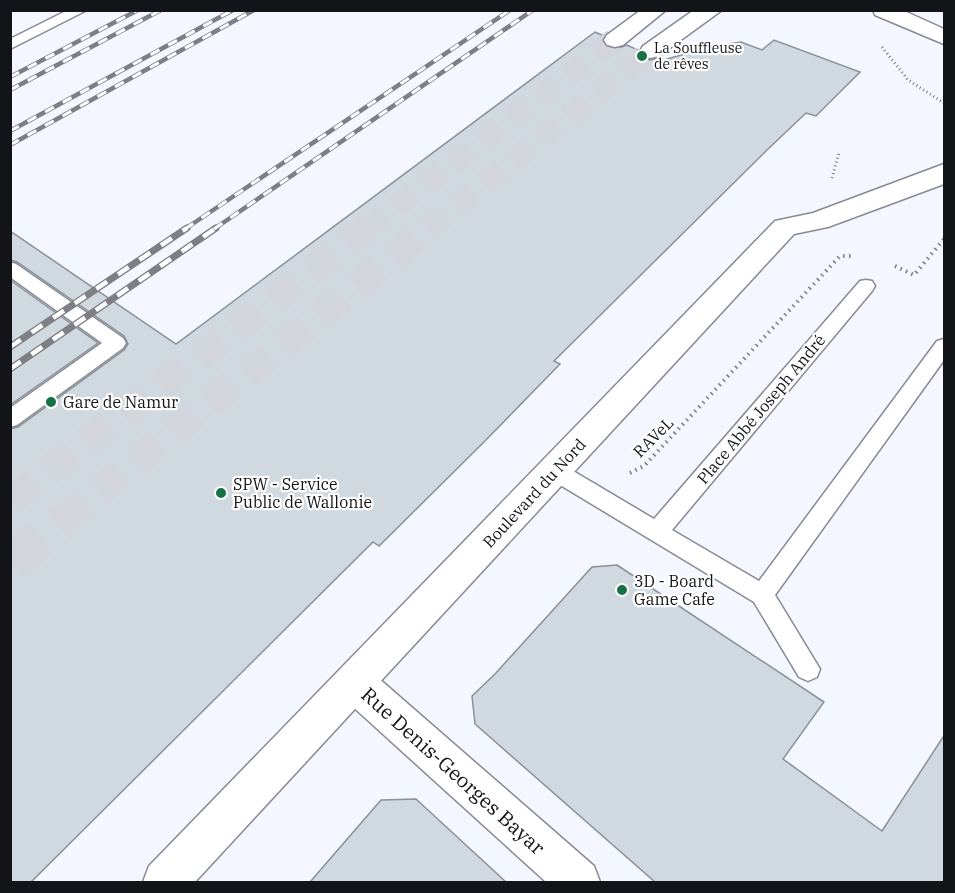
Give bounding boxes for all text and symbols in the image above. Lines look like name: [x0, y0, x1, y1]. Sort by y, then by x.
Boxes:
place label: La Souffleuse de rêves: [654, 39, 742, 73]
marker: La Souffleuse de rêves: [635, 49, 649, 63]
street label: Place Abbé Joseph André: [693, 330, 829, 488]
place label: Gare de Namur: [63, 392, 178, 412]
marker: Gare de Namur: [44, 395, 58, 409]
street label: RAVeL: [629, 413, 677, 461]
street label: Boulevard du Nord: [478, 434, 590, 552]
place label: SPW - Service Public de Wallonie: [233, 474, 372, 512]
marker: SPW - Service Public de Wallonie: [214, 486, 228, 500]
place label: 3D - Board Game Cafe: [634, 571, 715, 609]
marker: 3D - Board Game Cafe: [615, 583, 629, 597]
street label: Rue Denis-Georges Bayar: [356, 681, 551, 860]

